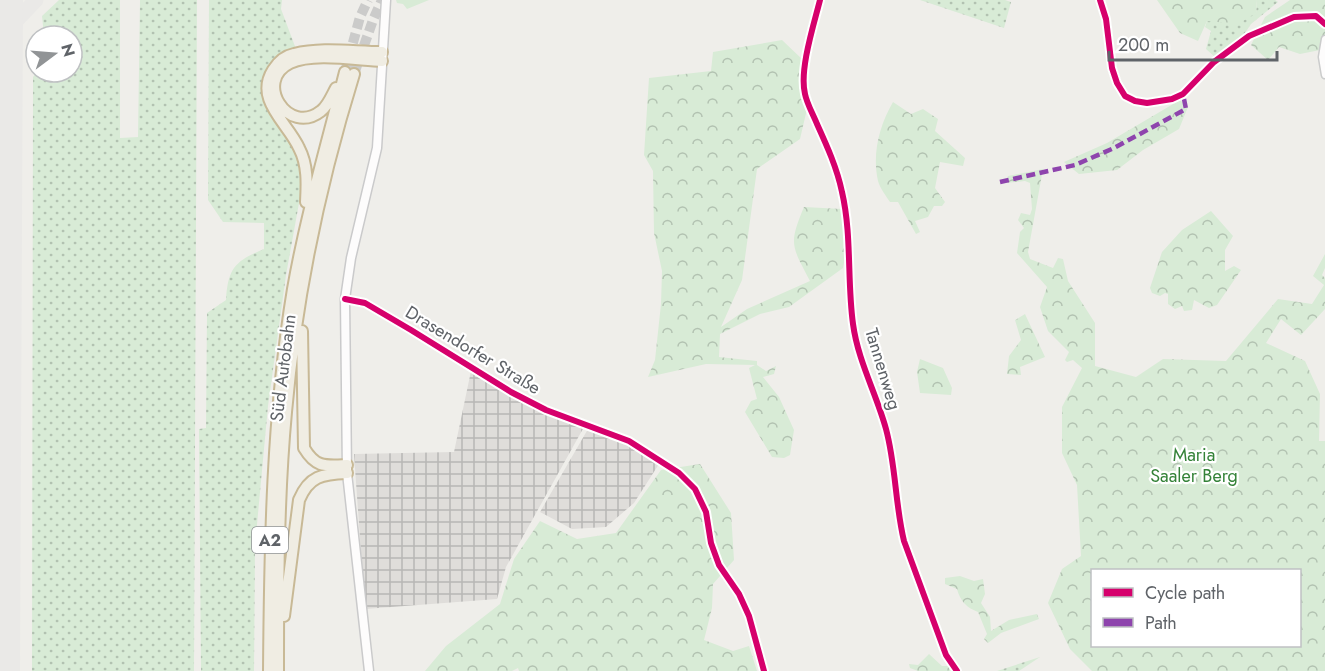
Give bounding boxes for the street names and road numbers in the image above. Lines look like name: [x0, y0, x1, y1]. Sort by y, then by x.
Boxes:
street label: Drasendorfer Straße: [400, 299, 546, 401]
street label: Süd Autobahn: [264, 313, 302, 423]
street label: Tannenweg: [858, 325, 908, 413]
road number: A2: [252, 527, 288, 553]

